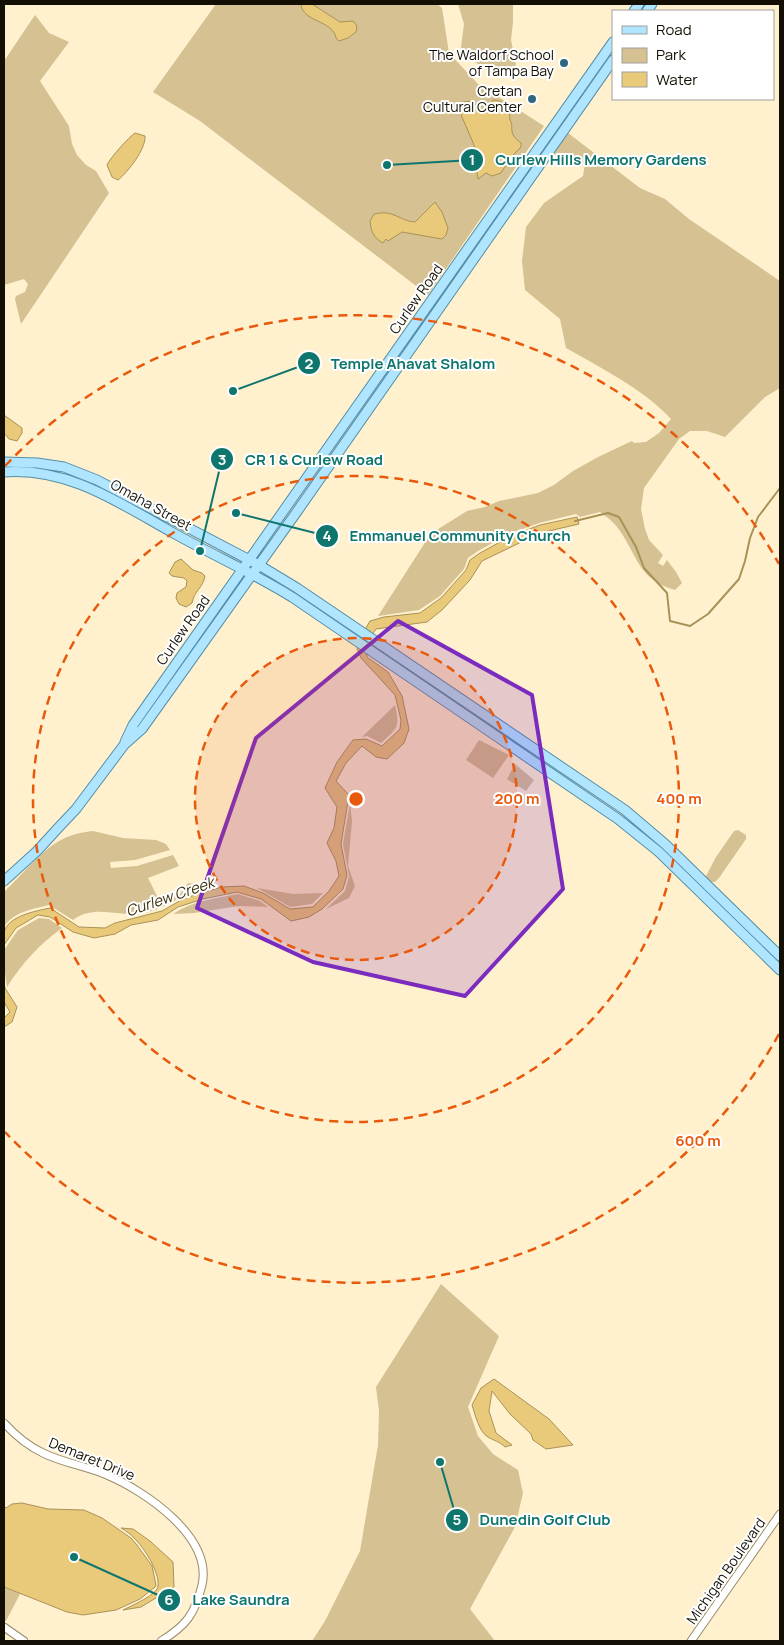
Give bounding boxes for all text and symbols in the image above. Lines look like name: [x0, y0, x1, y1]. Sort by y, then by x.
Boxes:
legend: [612, 10, 774, 100]
text: Road: [656, 19, 692, 40]
text: Park: [656, 44, 686, 65]
place label: The Waldorf School of Tampa Bay: [429, 45, 555, 80]
marker: The Waldorf School of Tampa Bay: [558, 57, 570, 69]
text: Water: [656, 69, 698, 90]
place label: Cretan Cultural Center: [423, 81, 522, 116]
marker: Cretan Cultural Center: [526, 93, 538, 105]
callout: Curlew Hills Memory Gardens: [460, 145, 716, 175]
text: 1: [469, 149, 475, 170]
text: Curlew Hills Memory Gardens: [495, 149, 707, 170]
street label: Curlew Road: [384, 260, 447, 337]
callout: Temple Ahavat Shalom: [296, 348, 506, 378]
text: 2: [305, 353, 314, 374]
text: Temple Ahavat Shalom: [331, 353, 495, 374]
callout: CR 1 & Curlew Road: [210, 444, 393, 474]
text: 3: [218, 449, 226, 470]
text: CR 1 & Curlew Road: [245, 449, 383, 470]
street label: Omaha Street: [107, 474, 195, 535]
callout: Emmanuel Community Church: [315, 521, 581, 551]
text: 4: [322, 525, 332, 546]
text: Emmanuel Community Church: [349, 525, 571, 546]
street label: Curlew Road: [151, 591, 214, 668]
text: 200 m: [494, 788, 540, 809]
text: 400 m: [656, 788, 702, 809]
centre of rings: [347, 790, 365, 808]
water label: Curlew Creek: [123, 871, 219, 922]
text: 600 m: [675, 1130, 721, 1151]
street label: Demaret Drive: [46, 1433, 138, 1484]
callout: Dunedin Golf Club: [445, 1505, 621, 1535]
text: 5: [453, 1509, 462, 1530]
text: Dunedin Golf Club: [479, 1509, 611, 1530]
street label: Michigan Boulevard: [682, 1514, 769, 1628]
callout: Lake Saundra: [157, 1585, 299, 1615]
text: 6: [164, 1589, 174, 1610]
text: Lake Saundra: [192, 1589, 290, 1610]

